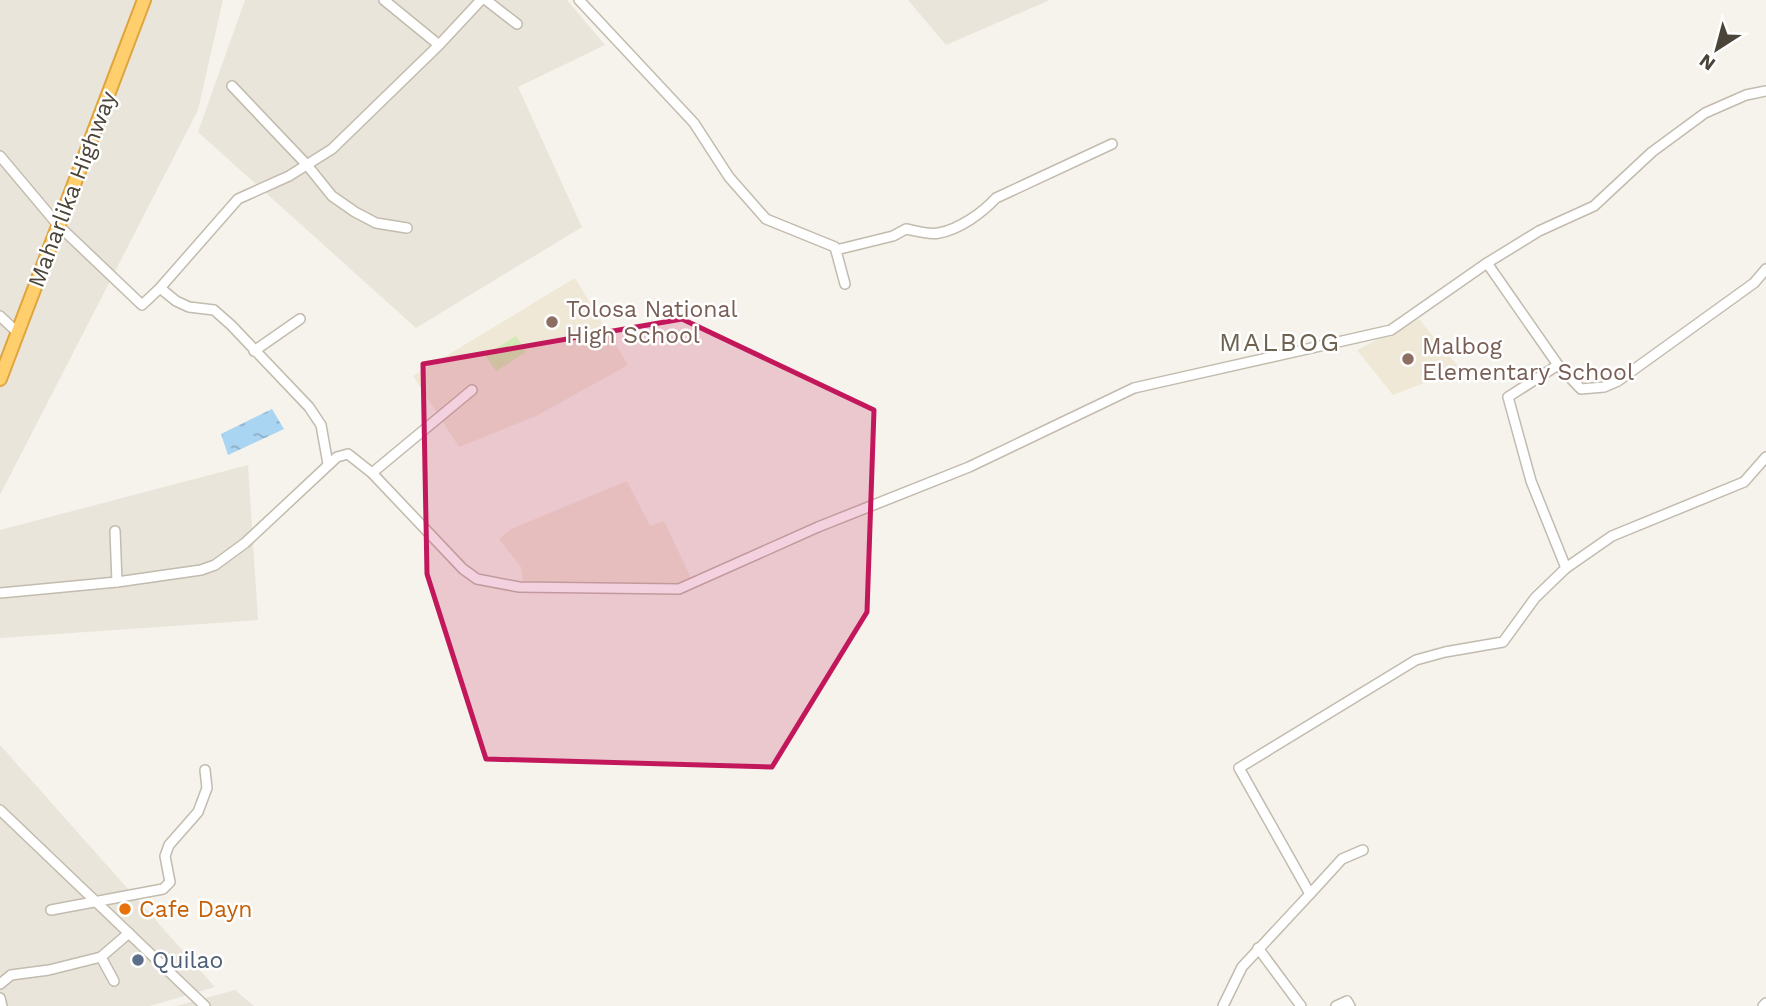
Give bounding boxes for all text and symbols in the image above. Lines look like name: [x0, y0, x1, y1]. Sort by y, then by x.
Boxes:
north arrow: [1682, 14, 1752, 84]
text: N: [1695, 49, 1720, 76]
street label: Maharlika Highway: [23, 87, 122, 291]
place label: Tolosa National High School: [566, 296, 738, 349]
marker: Tolosa National High School: [544, 314, 560, 330]
district label: MALBOG: [1219, 327, 1341, 357]
place label: Malbog Elementary School: [1422, 333, 1634, 386]
marker: Malbog Elementary School: [1400, 351, 1416, 367]
place label: Cafe Dayn: [139, 896, 253, 923]
marker: Cafe Dayn: [117, 901, 133, 917]
place label: Quilao: [152, 947, 223, 974]
marker: Quilao: [130, 952, 146, 968]

